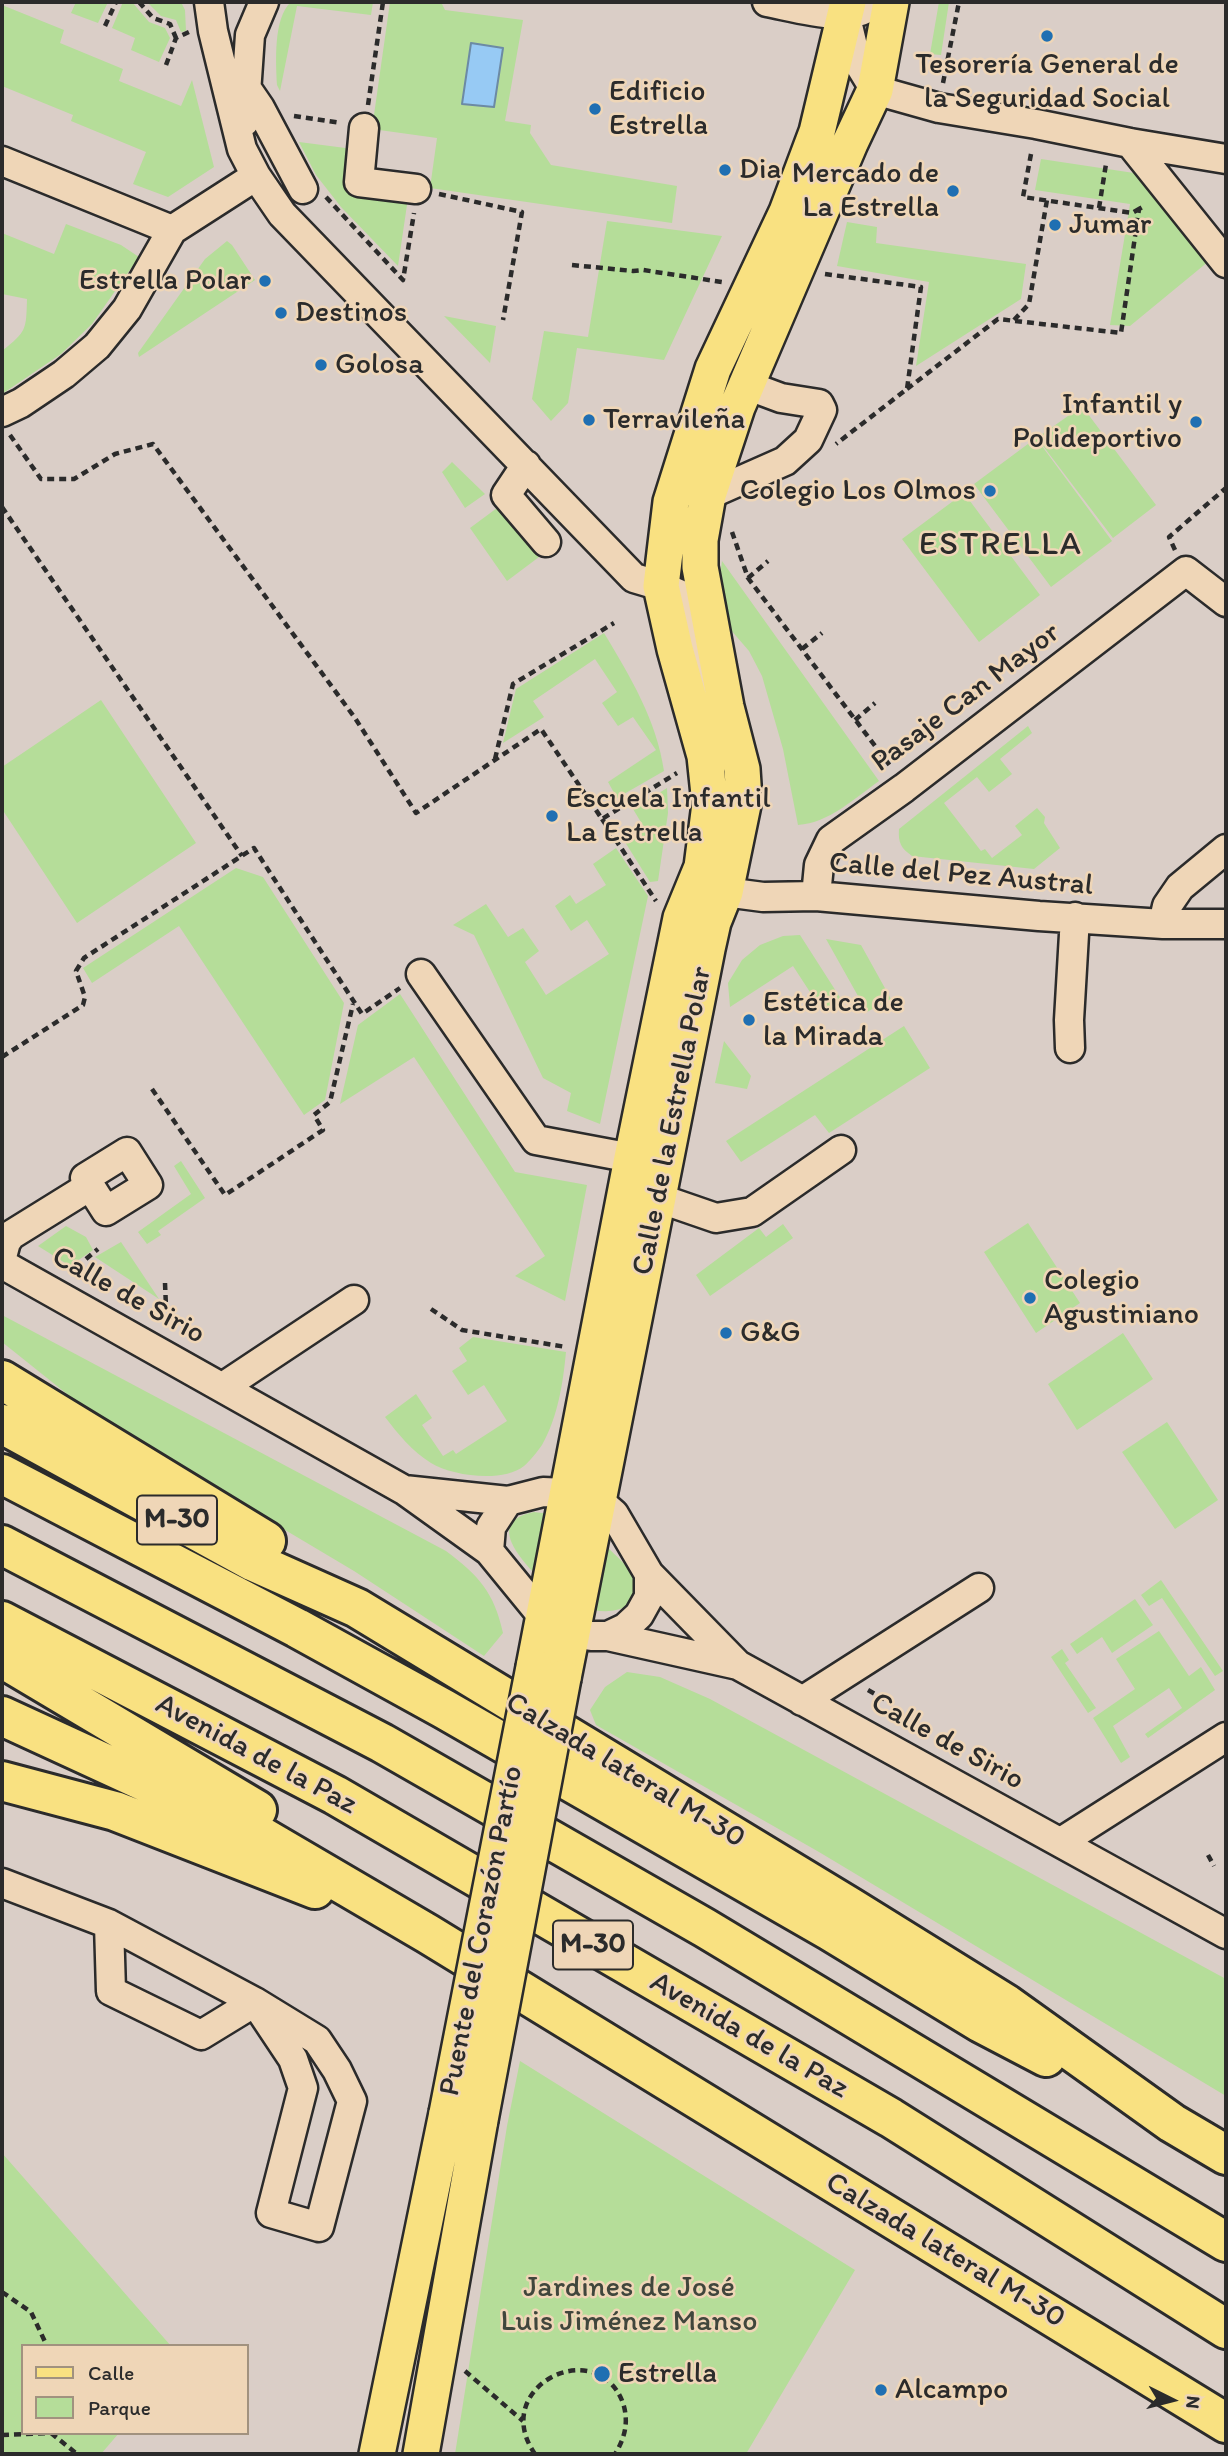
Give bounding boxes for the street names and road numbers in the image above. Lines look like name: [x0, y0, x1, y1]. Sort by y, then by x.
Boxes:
street label: Pasaje Can Mayor: [865, 615, 1067, 781]
street label: Calle del Pez Austral: [827, 846, 1095, 904]
street label: Calle de la Estrella Polar: [625, 964, 721, 1278]
street label: Calle de Sirio: [45, 1239, 211, 1353]
road number: M-30: [137, 1496, 217, 1544]
street label: Calzada lateral M-30: [499, 1685, 751, 1857]
street label: Calle de Sirio: [864, 1685, 1030, 1799]
street label: Avenida de la Paz: [149, 1687, 363, 1823]
street label: Puente del Corazón Partío: [432, 1763, 532, 2099]
road number: M-30: [553, 1920, 633, 1969]
street label: Avenida de la Paz: [643, 1965, 855, 2107]
street label: Calzada lateral M-30: [819, 2165, 1071, 2337]

